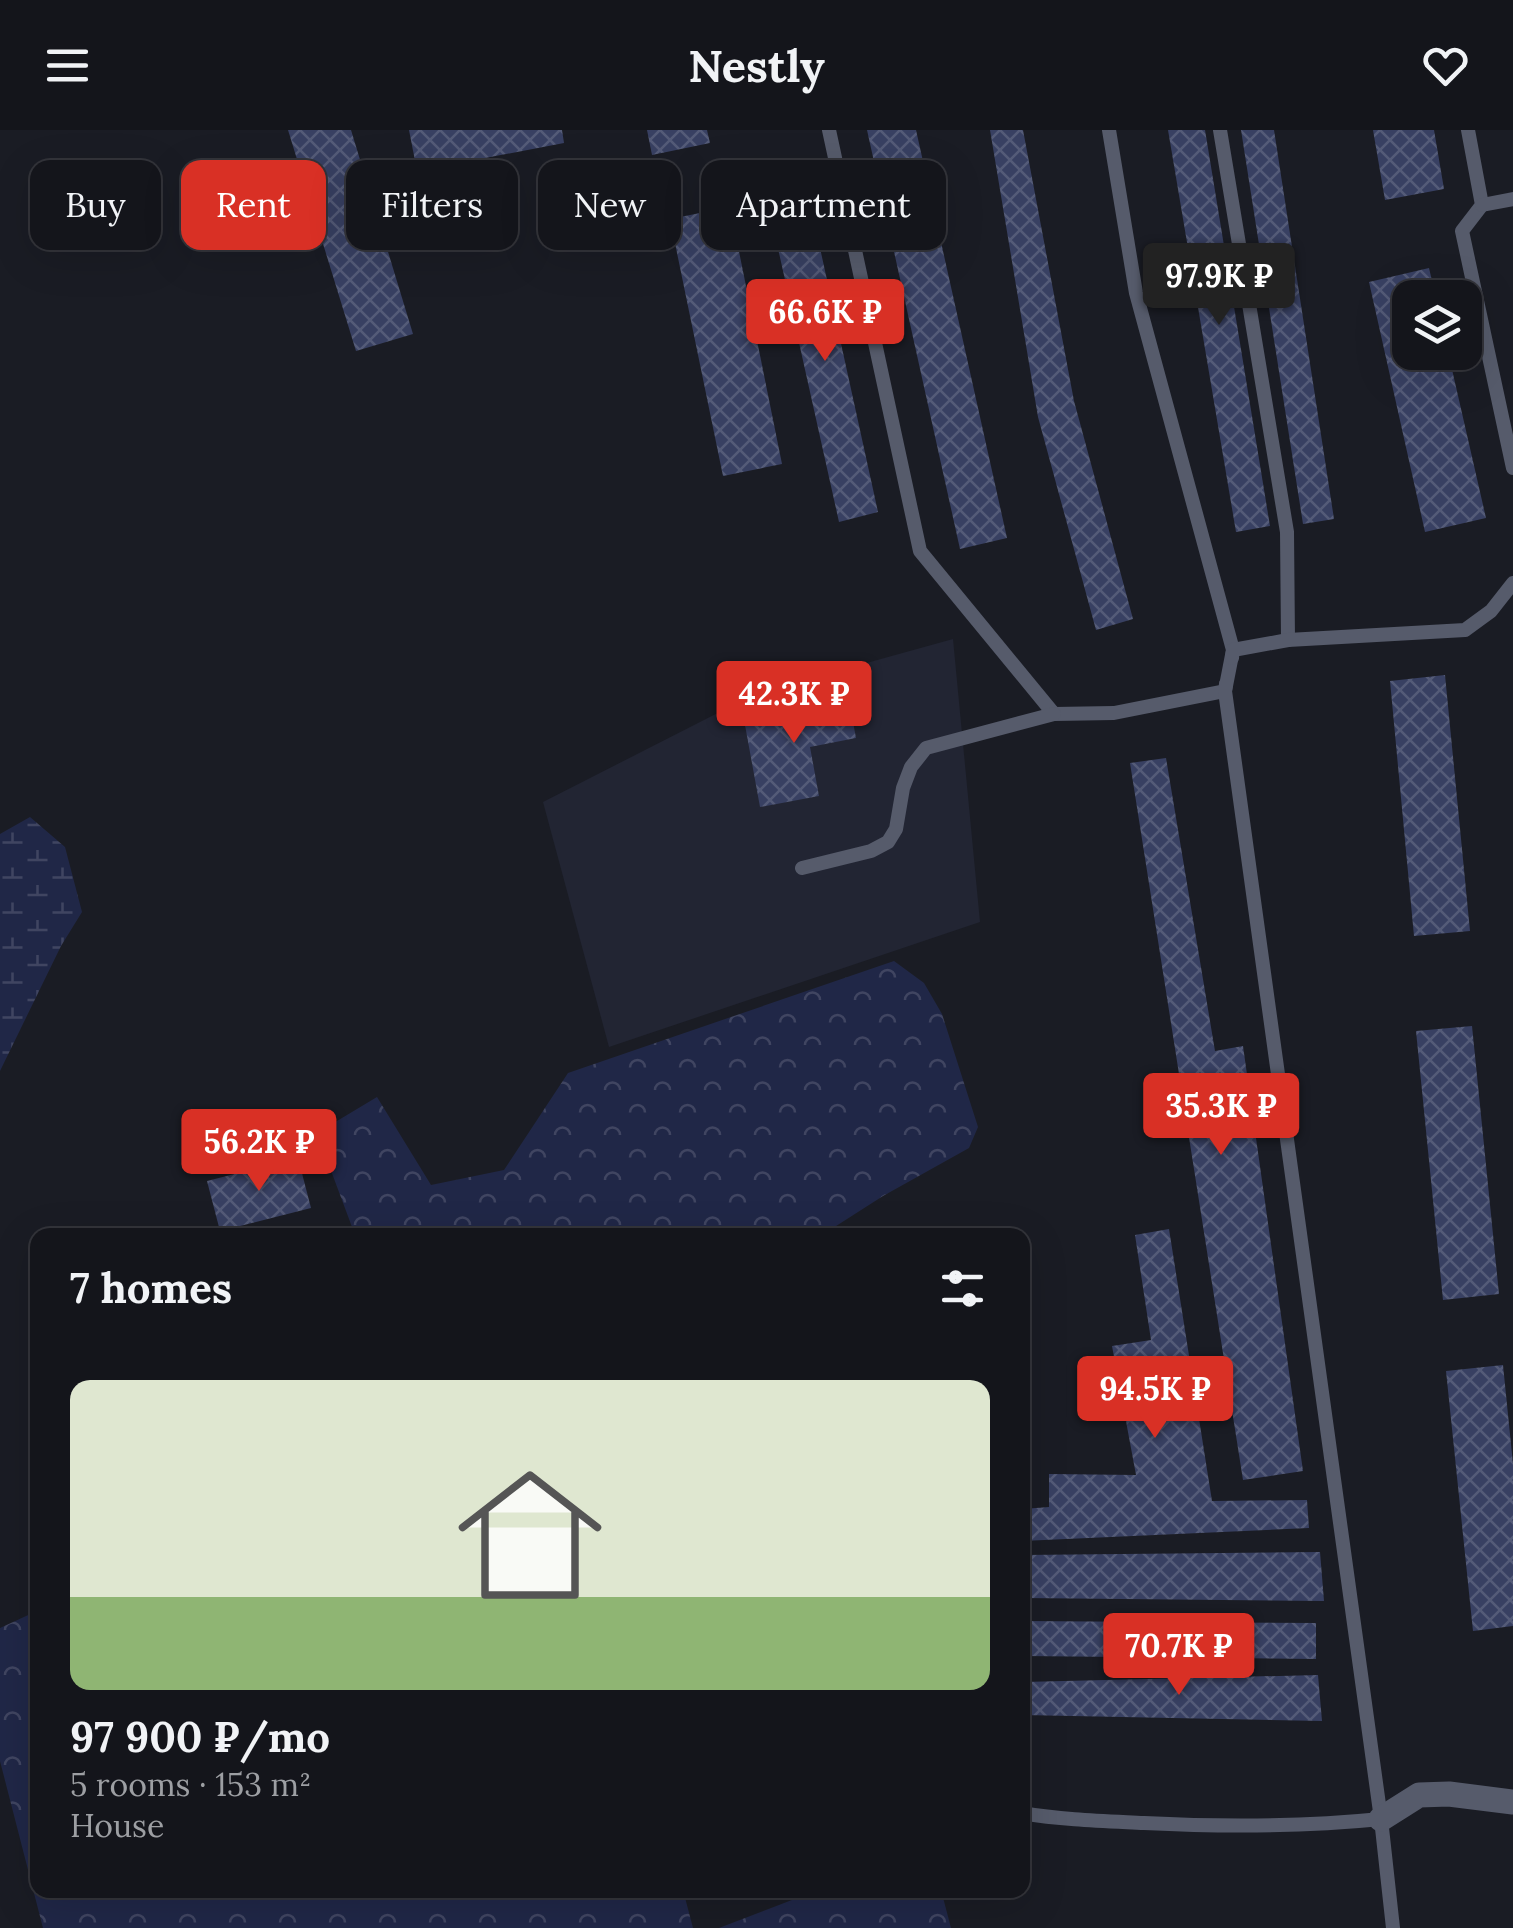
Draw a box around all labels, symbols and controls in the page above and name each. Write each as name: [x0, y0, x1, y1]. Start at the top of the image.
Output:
text: Nestly: [688, 37, 825, 94]
icon: menu: [40, 38, 95, 93]
icon: heart: [1418, 38, 1473, 93]
chip: Buy: [30, 160, 161, 250]
chip: Rent: [181, 160, 326, 250]
chip: Filters: [346, 160, 518, 250]
chip: New: [538, 160, 681, 250]
chip: Apartment: [701, 160, 946, 250]
pin: 97.9K ₽: [1127, 243, 1311, 328]
text: 97.9K ₽: [1165, 255, 1273, 296]
pin: 66.6K ₽: [733, 279, 917, 364]
map controls: [1392, 280, 1482, 370]
button: layers: [1392, 280, 1482, 370]
text: 66.6K ₽: [768, 291, 882, 332]
pin: 42.3K ₽: [702, 661, 886, 746]
text: 42.3K ₽: [739, 673, 849, 714]
pin: 35.3K ₽: [1129, 1073, 1313, 1158]
text: 35.3K ₽: [1165, 1085, 1277, 1126]
pin: 56.2K ₽: [167, 1109, 351, 1194]
text: 56.2K ₽: [203, 1121, 315, 1162]
text: 7 homes: [70, 1261, 232, 1315]
icon: filters: [935, 1261, 990, 1316]
pin: 94.5K ₽: [1063, 1356, 1247, 1441]
text: 94.5K ₽: [1099, 1368, 1211, 1409]
icon: home: [440, 1445, 620, 1625]
pin: 70.7K ₽: [1087, 1613, 1271, 1698]
text: 70.7K ₽: [1125, 1625, 1233, 1666]
text: 97 900 ₽/mo: [70, 1710, 330, 1764]
text: 5 rooms · 153 m²: [70, 1764, 311, 1805]
text: House: [70, 1805, 164, 1846]

